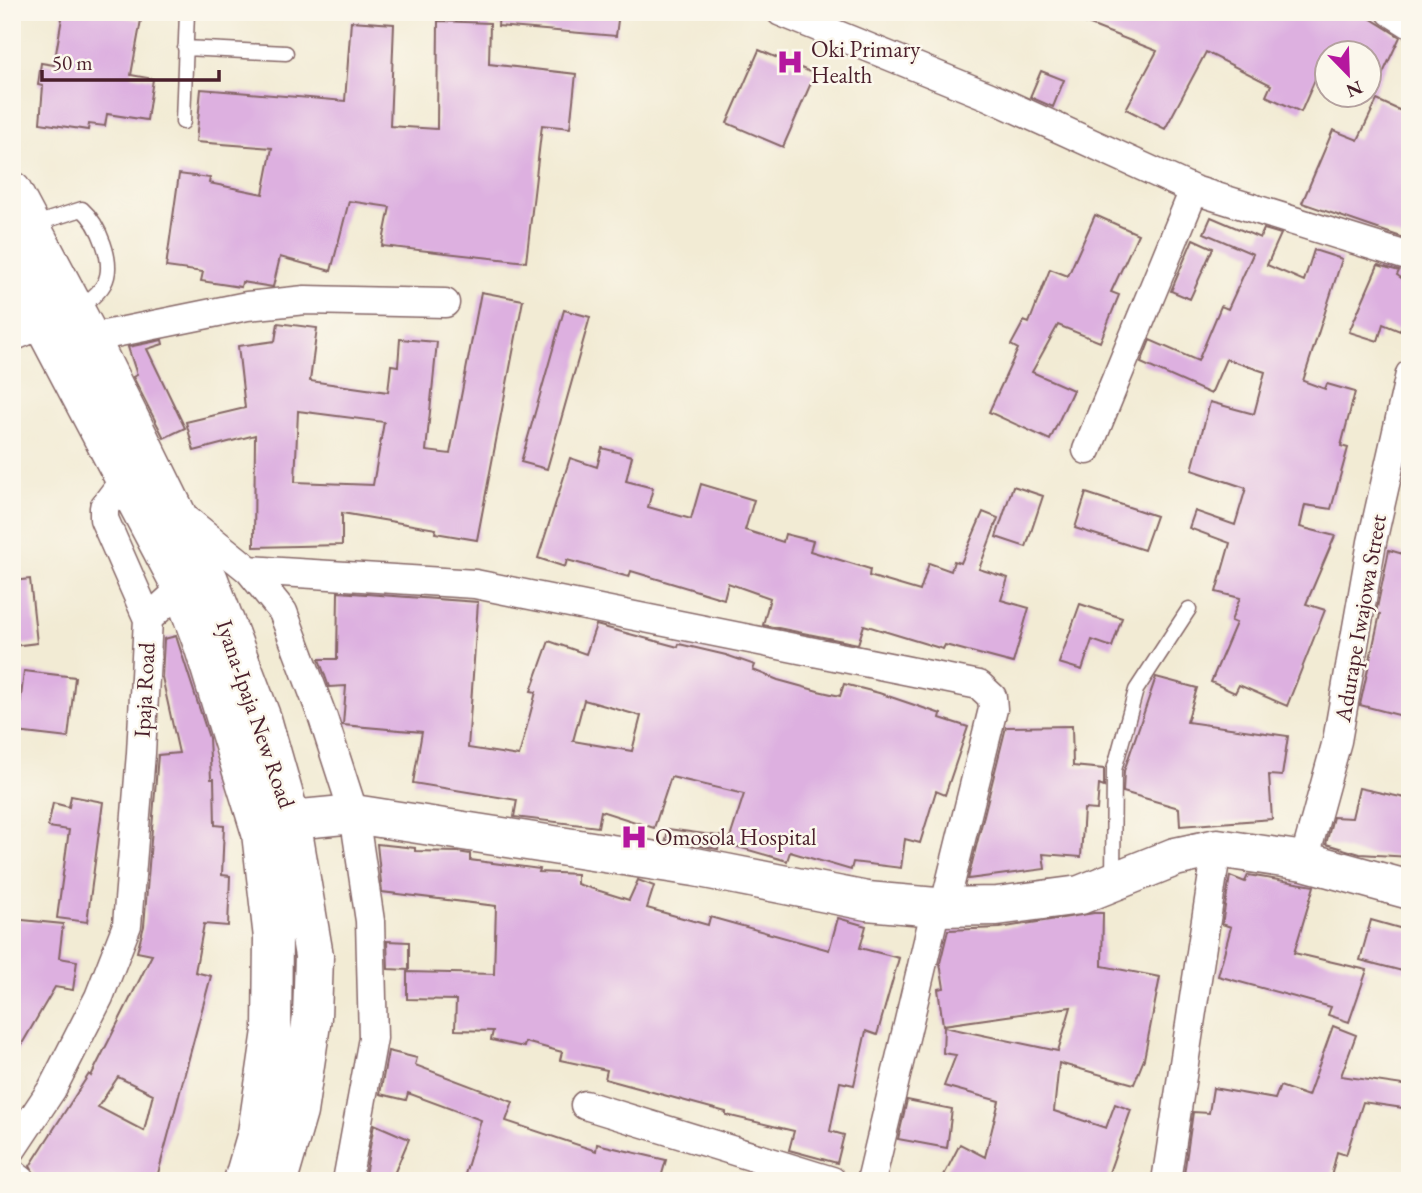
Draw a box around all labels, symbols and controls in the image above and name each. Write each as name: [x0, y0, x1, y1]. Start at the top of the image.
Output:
place label: Oki Primary Health: [811, 34, 921, 90]
scale bar: [42, 38, 219, 82]
north arrow: [1314, 38, 1384, 108]
hospital icon: Oki Primary Health: [775, 47, 805, 77]
text: 50 m: [52, 49, 93, 76]
text: N: [1342, 75, 1366, 104]
street label: Adurape Iwajowa Street: [1327, 511, 1393, 725]
street label: Iyana-Ipaja New Road: [210, 616, 302, 812]
street label: Ipaja Road: [127, 641, 161, 738]
hospital icon: Omosola Hospital: [619, 822, 649, 852]
place label: Omosola Hospital: [655, 822, 817, 852]

